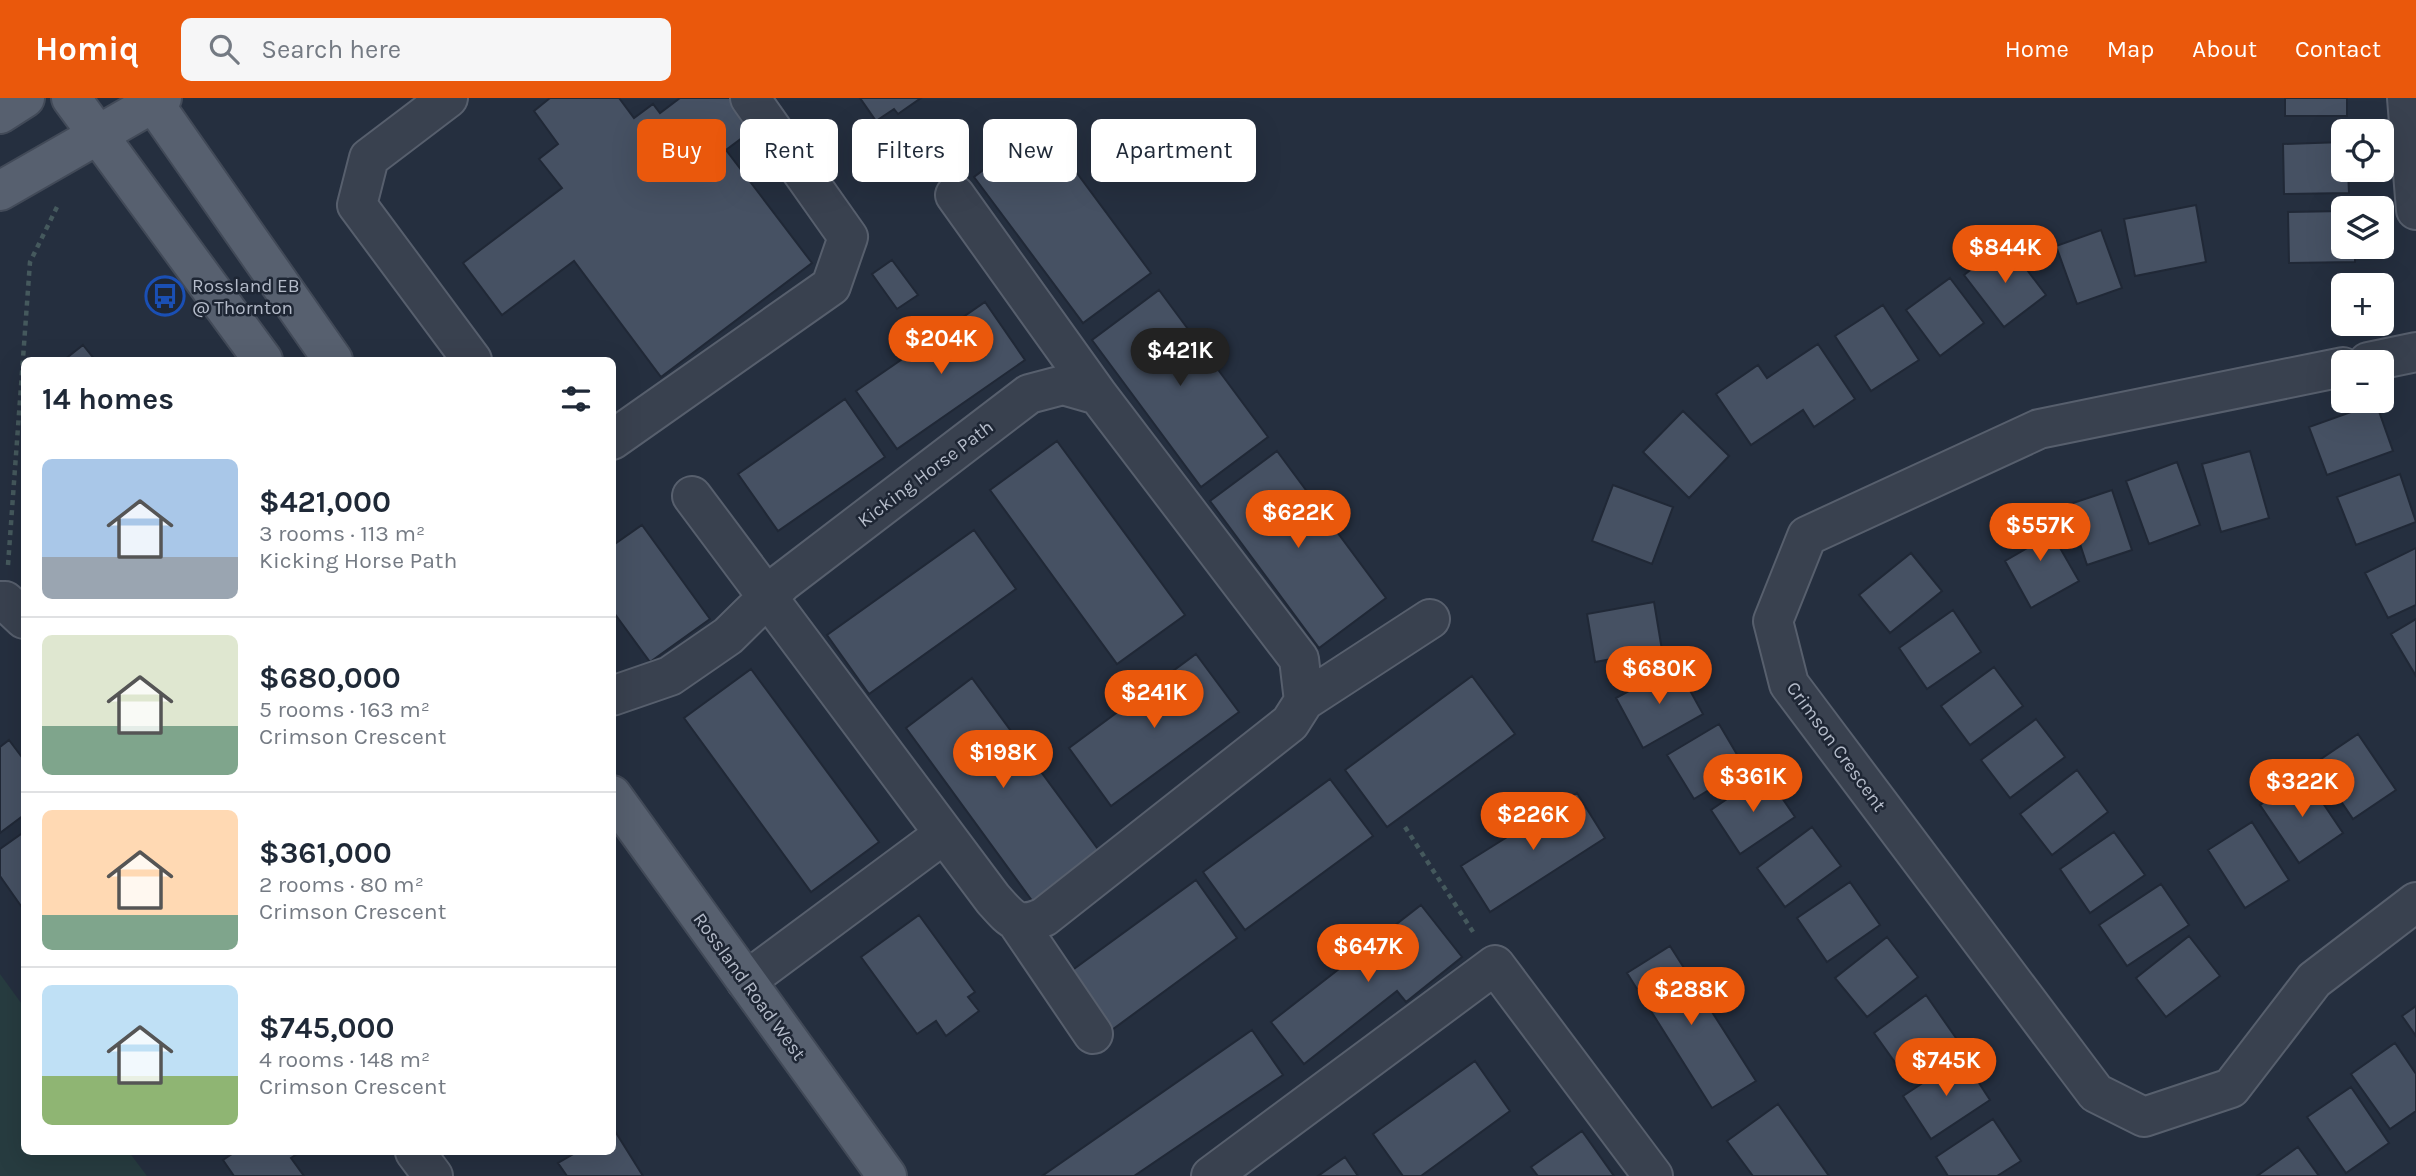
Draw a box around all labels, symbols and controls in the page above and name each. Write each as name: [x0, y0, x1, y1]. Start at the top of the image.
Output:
search box: [181, 18, 671, 81]
text: Homiq: [35, 30, 139, 68]
icon: search: [205, 30, 243, 68]
text: Search here: [261, 34, 401, 65]
text: Home: [2005, 35, 2069, 63]
text: Map: [2107, 35, 2154, 63]
text: About: [2192, 35, 2257, 63]
text: Contact: [2295, 35, 2381, 63]
chip: Buy: [637, 119, 726, 182]
chip: Rent: [740, 119, 838, 182]
chip: Filters: [852, 119, 969, 182]
chip: New: [983, 119, 1077, 182]
chip: Apartment: [1091, 119, 1256, 182]
map controls: [2331, 119, 2394, 413]
button: locate: [2331, 119, 2394, 182]
button: layers: [2331, 196, 2394, 259]
pin: $844K: [1956, 226, 2054, 285]
text: $844K: [1968, 234, 2042, 261]
button: +: [2331, 273, 2394, 336]
bus stop icon: Rossland EB @ Thornton: [144, 275, 186, 317]
place label: Rossland EB @ Thornton: [192, 275, 300, 319]
pin: $204K: [892, 316, 990, 376]
text: $204K: [904, 325, 978, 352]
pin: $421K: [1131, 328, 1229, 388]
text: $421K: [1147, 337, 1213, 364]
button: −: [2331, 350, 2394, 413]
icon: filters: [557, 380, 595, 418]
text: 14 homes: [42, 381, 174, 417]
street label: Kicking Horse Path: [854, 416, 998, 532]
text: $421,000: [259, 484, 391, 520]
icon: home: [98, 487, 182, 571]
pin: $622K: [1249, 490, 1347, 550]
text: $622K: [1262, 499, 1334, 526]
pin: $557K: [1991, 504, 2089, 563]
text: $557K: [2005, 512, 2075, 539]
text: 3 rooms · 113 m²: [259, 520, 425, 547]
text: Kicking Horse Path: [259, 547, 457, 574]
pin: $680K: [1610, 646, 1708, 706]
text: $680K: [1622, 655, 1696, 682]
text: $680,000: [259, 660, 401, 696]
icon: home: [98, 663, 182, 747]
pin: $241K: [1105, 670, 1203, 730]
street label: Crimson Crescent: [1782, 678, 1891, 816]
text: $241K: [1121, 679, 1187, 706]
text: 5 rooms · 163 m²: [259, 696, 430, 723]
text: Crimson Crescent: [259, 723, 446, 750]
pin: $198K: [954, 730, 1052, 790]
text: $198K: [969, 739, 1037, 766]
pin: $361K: [1704, 754, 1802, 814]
pin: $322K: [2253, 760, 2351, 819]
text: $361K: [1719, 763, 1787, 790]
text: $322K: [2265, 768, 2339, 795]
pin: $226K: [1484, 792, 1582, 852]
text: $226K: [1497, 801, 1569, 828]
text: $361,000: [259, 835, 392, 871]
icon: home: [98, 838, 182, 922]
text: 2 rooms · 80 m²: [259, 871, 424, 898]
text: Crimson Crescent: [259, 898, 446, 925]
street label: Rossland Road West: [688, 909, 810, 1064]
pin: $647K: [1319, 924, 1417, 984]
text: $647K: [1333, 933, 1403, 960]
pin: $288K: [1642, 968, 1740, 1027]
text: $288K: [1654, 976, 1728, 1003]
text: $745,000: [259, 1010, 394, 1046]
icon: home: [98, 1013, 182, 1097]
pin: $745K: [1897, 1038, 1995, 1098]
text: 4 rooms · 148 m²: [259, 1046, 430, 1073]
text: $745K: [1911, 1047, 1981, 1074]
text: Crimson Crescent: [259, 1073, 446, 1100]

